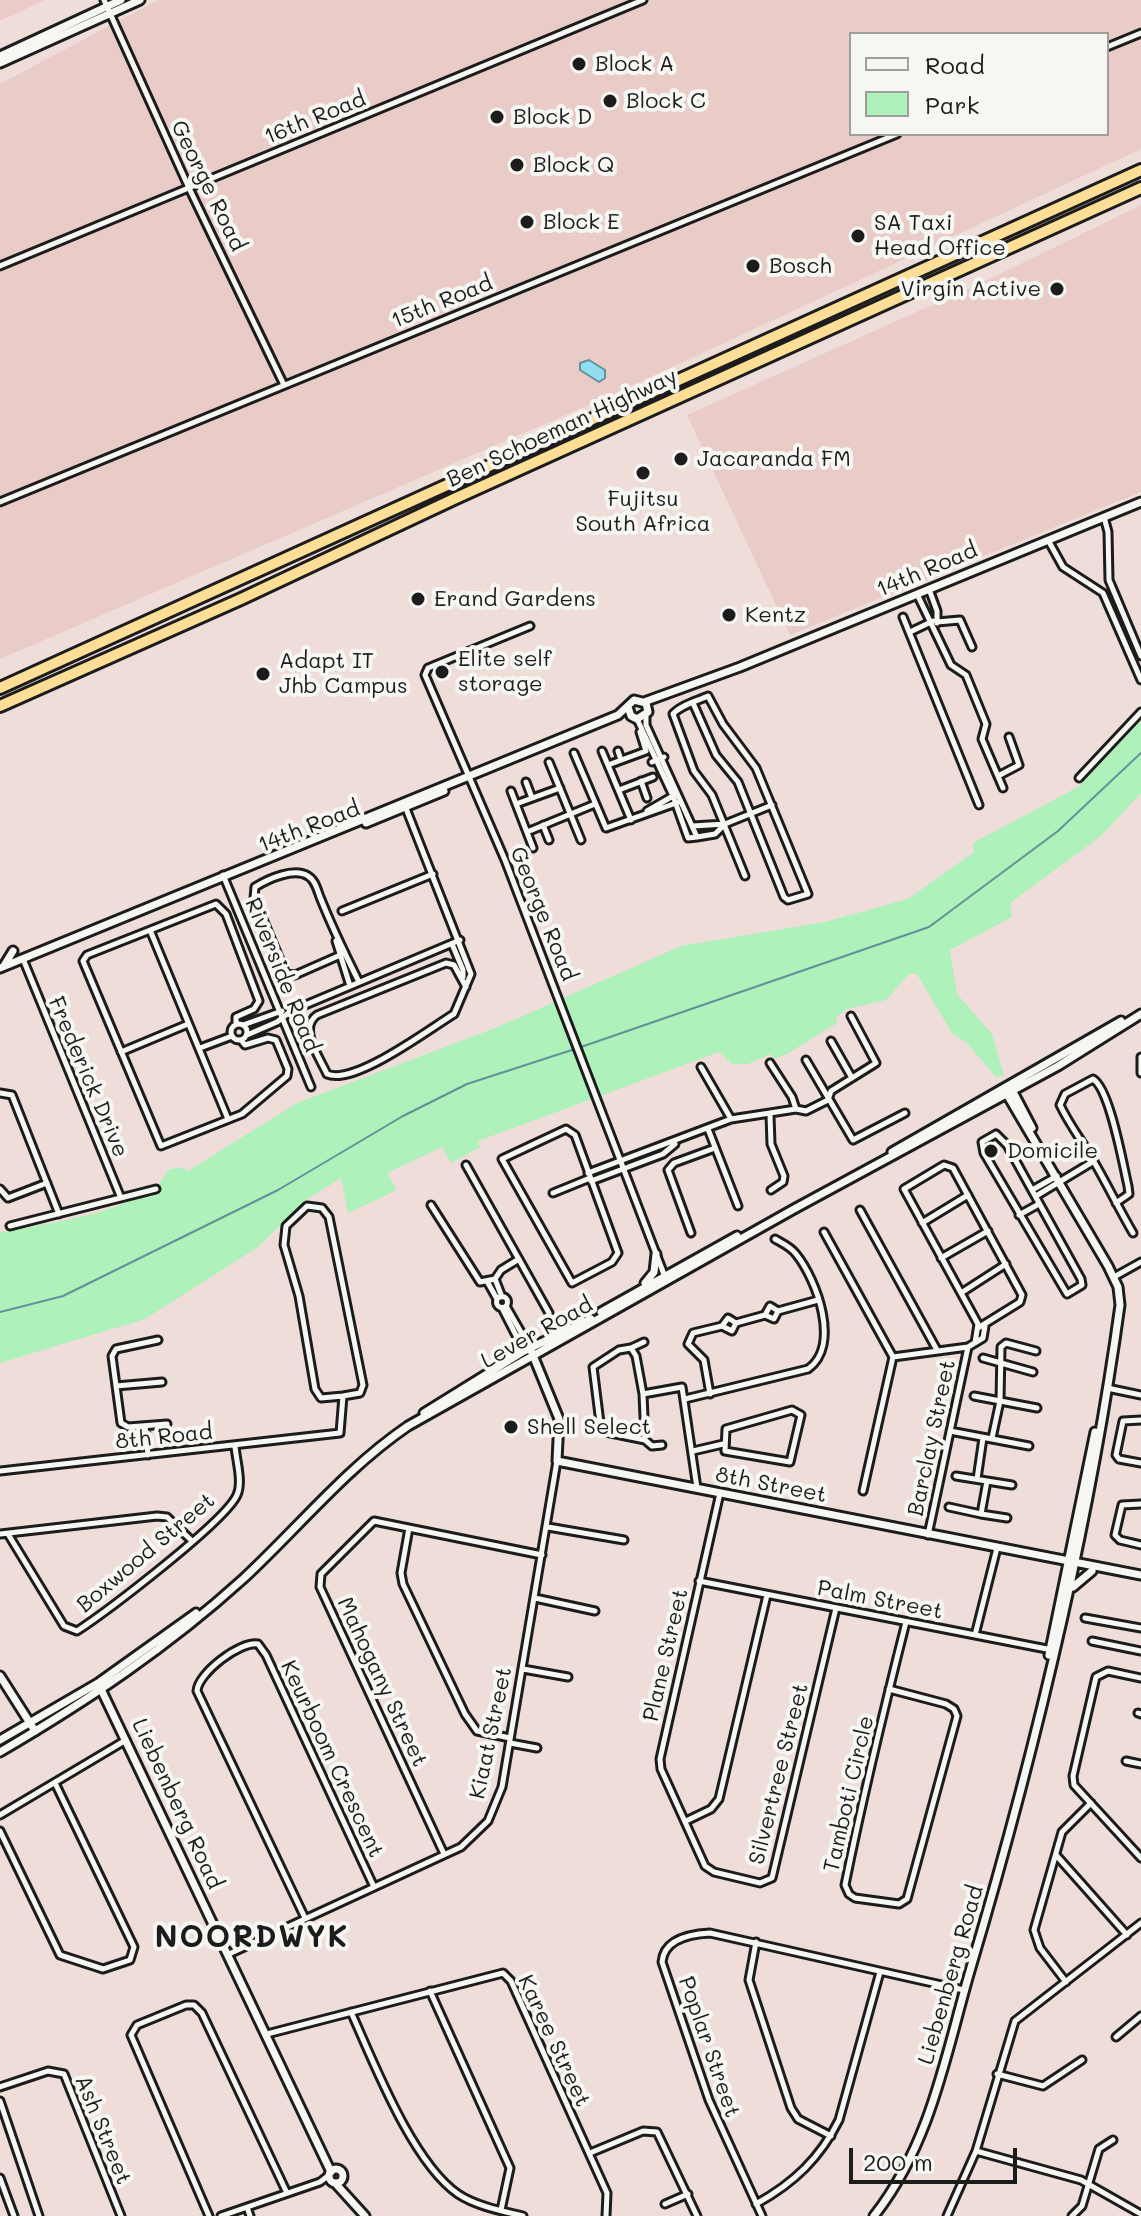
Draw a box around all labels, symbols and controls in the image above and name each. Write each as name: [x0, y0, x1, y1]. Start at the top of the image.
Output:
legend: [849, 32, 1109, 136]
text: Road: [925, 49, 985, 80]
place label: Block A: [595, 51, 674, 77]
marker: Block A: [570, 55, 588, 73]
street label: 16th Road: [260, 86, 370, 150]
place label: Block C: [626, 88, 706, 114]
text: Park: [925, 89, 979, 120]
marker: Block C: [601, 92, 619, 110]
place label: Block D: [513, 104, 592, 130]
marker: Block D: [488, 108, 506, 126]
street label: George Road: [165, 116, 251, 256]
place label: Block Q: [533, 152, 614, 178]
marker: Block Q: [508, 156, 526, 174]
place label: Block E: [543, 209, 619, 235]
place label: SA Taxi Head Office: [874, 210, 1006, 262]
marker: Block E: [518, 213, 536, 231]
marker: SA Taxi Head Office: [849, 227, 867, 245]
place label: Bosch: [769, 253, 832, 279]
marker: Bosch: [744, 257, 762, 275]
street label: 15th Road: [388, 270, 496, 334]
place label: Virgin Active: [901, 276, 1041, 302]
marker: Virgin Active: [1048, 280, 1066, 298]
street label: Ben Schoeman Highway: [443, 363, 681, 493]
place label: Jacaranda FM: [697, 446, 851, 472]
marker: Jacaranda FM: [672, 450, 690, 468]
marker: Fujitsu South Africa: [634, 464, 652, 482]
place label: Fujitsu South Africa: [576, 486, 710, 538]
street label: 14th Road: [873, 537, 981, 603]
place label: Erand Gardens: [434, 586, 596, 612]
marker: Erand Gardens: [409, 590, 427, 608]
place label: Kentz: [745, 602, 806, 628]
marker: Kentz: [720, 606, 738, 624]
place label: Elite self storage: [458, 646, 552, 698]
place label: Adapt IT Jhb Campus: [279, 648, 408, 700]
marker: Elite self storage: [433, 663, 451, 681]
marker: Adapt IT Jhb Campus: [254, 665, 272, 683]
street label: 14th Road: [254, 796, 364, 858]
street label: George Road: [504, 843, 582, 985]
street label: Riverside Road: [239, 894, 325, 1056]
street label: Frederick Drive: [42, 993, 134, 1161]
place label: Domicile: [1007, 1138, 1098, 1164]
marker: Domicile: [982, 1142, 1000, 1160]
street label: Lever Road: [477, 1292, 597, 1374]
street label: Barclay Street: [903, 1357, 961, 1519]
place label: Shell Select: [527, 1414, 651, 1440]
marker: Shell Select: [502, 1418, 520, 1436]
street label: 8th Road: [114, 1419, 214, 1455]
street label: 8th Street: [713, 1461, 829, 1509]
street label: Boxwood Street: [72, 1488, 220, 1618]
street label: Palm Street: [815, 1575, 945, 1625]
street label: Plane Street: [638, 1586, 694, 1724]
street label: Mahogany Street: [331, 1593, 433, 1771]
street label: Keurboom Crescent: [275, 1656, 389, 1862]
street label: Kiaat Street: [464, 1665, 518, 1801]
street label: Silvertree Street: [744, 1681, 814, 1867]
street label: Tamboti Circle: [818, 1713, 880, 1875]
street label: Liebenberg Road: [126, 1715, 228, 1893]
street label: Liebenberg Road: [913, 1882, 989, 2068]
district label: NOORDWYK: [155, 1920, 349, 1956]
street label: Karee Street: [512, 1971, 596, 2111]
street label: Poplar Street: [673, 1973, 745, 2121]
street label: Ash Street: [69, 2072, 137, 2188]
scale bar: [853, 2132, 1021, 2182]
text: 200 m: [863, 2146, 933, 2177]

